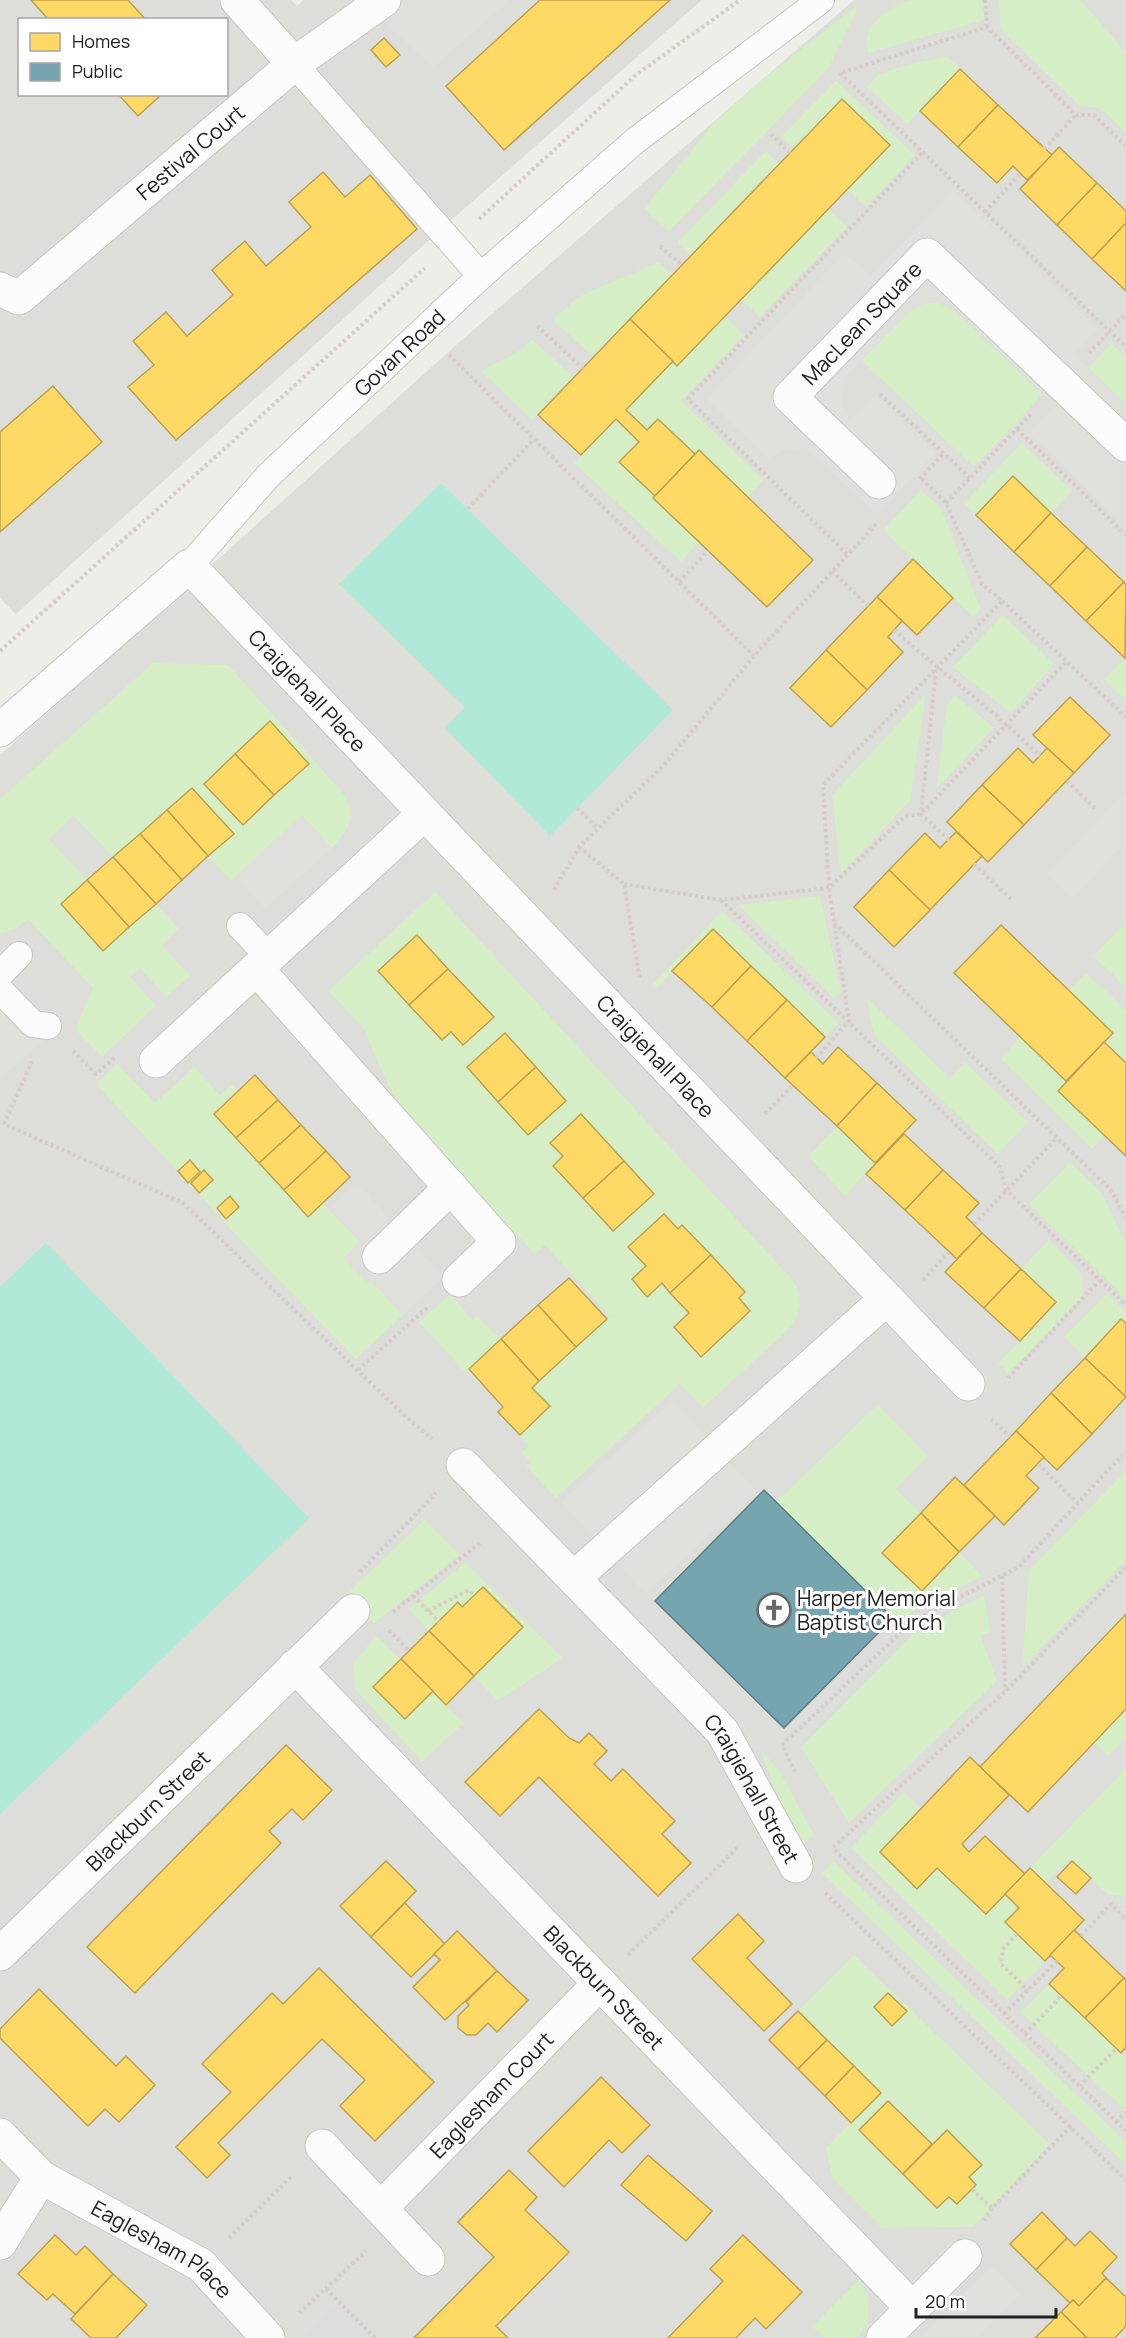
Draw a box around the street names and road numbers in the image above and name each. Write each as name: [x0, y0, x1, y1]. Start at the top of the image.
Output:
street label: Festival Court: [130, 98, 250, 206]
street label: MacLean Square: [795, 255, 928, 391]
street label: Govan Road: [348, 303, 451, 402]
street label: Craigiehall Place: [242, 623, 373, 758]
street label: Craigiehall Place: [591, 989, 721, 1123]
street label: Craigiehall Street: [698, 1707, 806, 1868]
street label: Blackburn Street: [80, 1744, 216, 1877]
street label: Blackburn Street: [538, 1919, 670, 2056]
street label: Eaglesham Court: [423, 2025, 559, 2164]
street label: Eaglesham Place: [87, 2193, 239, 2304]

